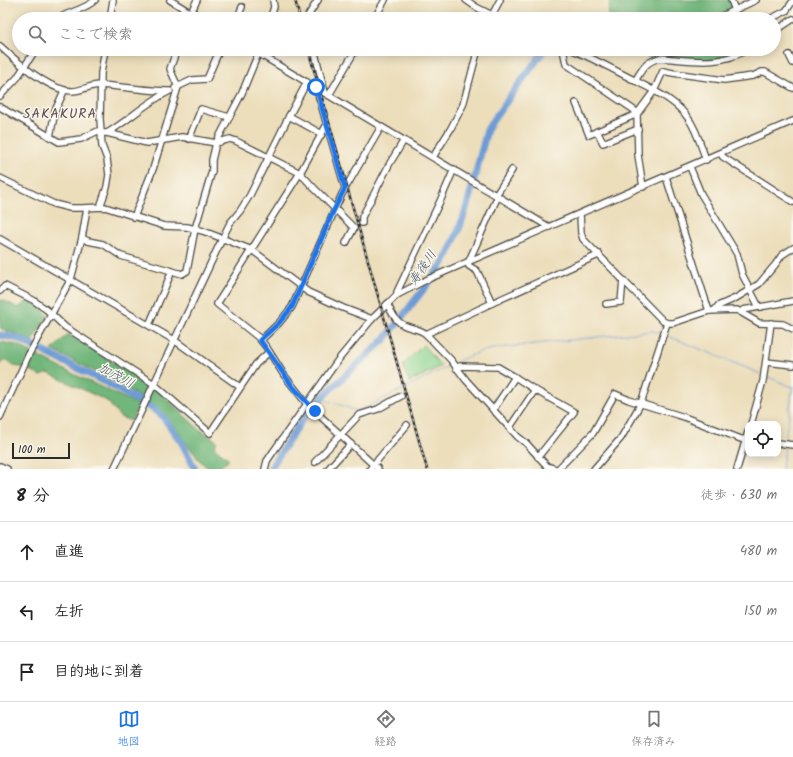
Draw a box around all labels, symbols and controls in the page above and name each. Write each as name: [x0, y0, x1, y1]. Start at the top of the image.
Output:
search box: [12, 12, 781, 56]
icon: search: [26, 23, 48, 45]
text: ここで検索: [58, 23, 133, 47]
route start: [307, 78, 325, 96]
district label: SAKAKURA: [23, 103, 97, 125]
water label: 寿後川: [403, 246, 443, 290]
water label: 加茂川: [94, 358, 138, 394]
route end: [306, 402, 324, 420]
map controls: [745, 421, 781, 457]
button: locate: [745, 421, 781, 457]
scale bar: [12, 441, 70, 460]
text: 100 m: [18, 441, 46, 459]
text: 8 分: [16, 483, 50, 510]
text: 徒歩 · 630 m: [701, 485, 777, 506]
text: 直進: [54, 540, 84, 564]
icon: ahead: [16, 541, 38, 563]
text: 480 m: [740, 541, 777, 562]
text: 左折: [54, 600, 84, 624]
icon: left: [16, 601, 38, 623]
text: 150 m: [744, 601, 777, 622]
text: 目的地に到着: [54, 660, 144, 684]
icon: arrive: [16, 661, 38, 683]
tab: 地図: [118, 708, 140, 751]
tab: 経路: [375, 708, 397, 751]
tab: 保存済み: [632, 708, 676, 751]

